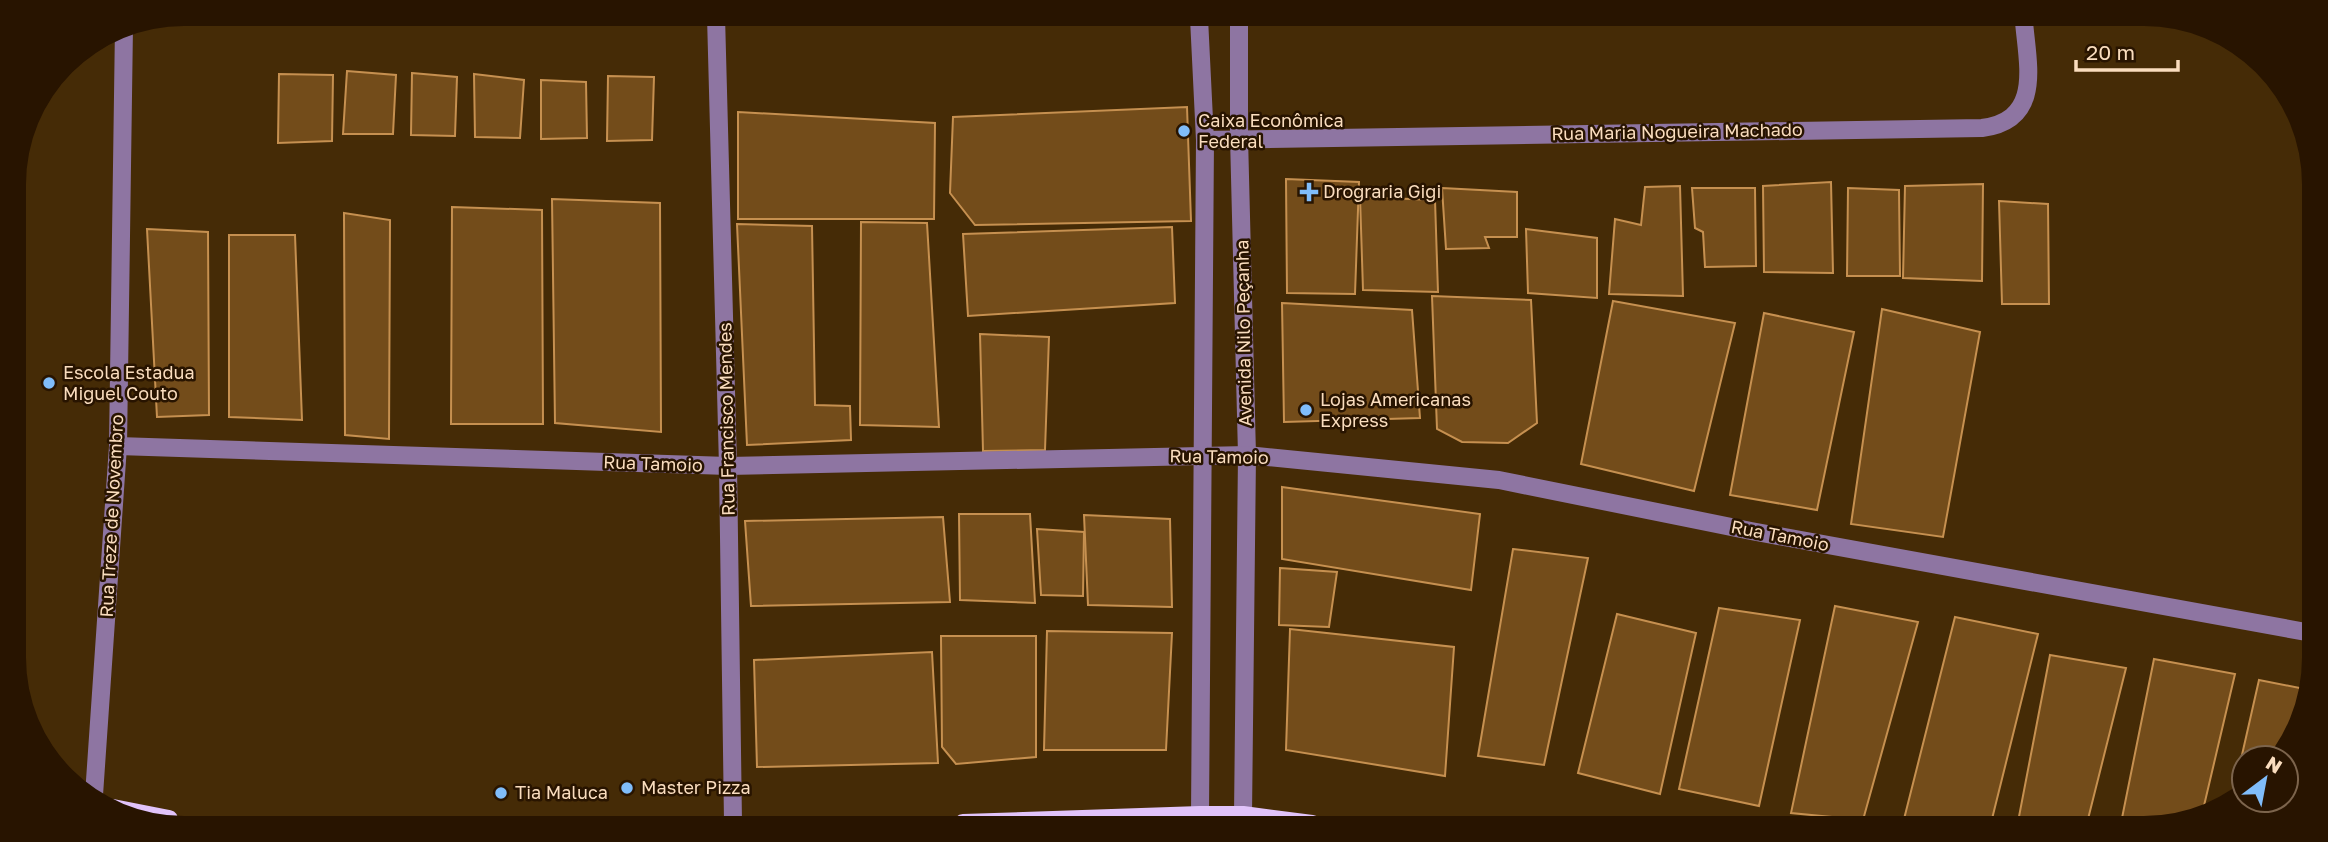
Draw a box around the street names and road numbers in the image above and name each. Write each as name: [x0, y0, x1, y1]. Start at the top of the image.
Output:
street label: Rua Maria Nogueira Machado: [1551, 118, 1803, 144]
street label: Avenida Nilo Peçanha: [1230, 240, 1256, 426]
street label: Rua Francisco Mendes: [713, 322, 739, 516]
street label: Rua Treze de Novembro: [95, 414, 127, 618]
street label: Rua Tamoio: [1169, 444, 1269, 468]
street label: Rua Tamoio: [603, 450, 703, 476]
street label: Rua Tamoio: [1729, 515, 1831, 555]

